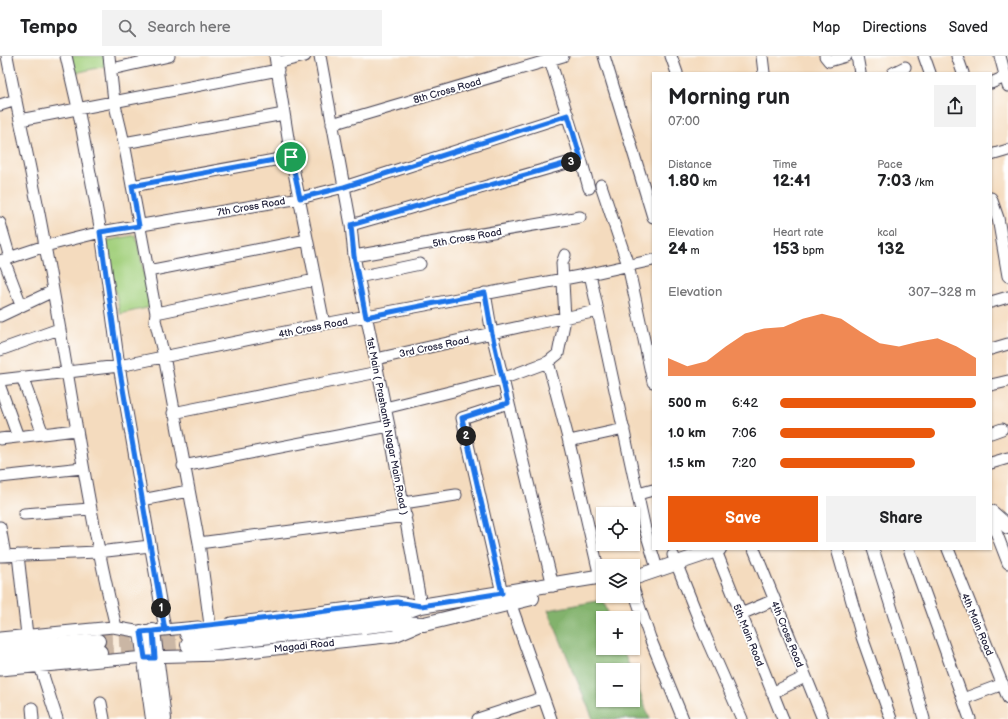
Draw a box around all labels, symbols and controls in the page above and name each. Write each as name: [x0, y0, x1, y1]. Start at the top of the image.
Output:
search box: [102, 10, 382, 46]
text: Tempo: [20, 16, 78, 39]
icon: search: [116, 17, 138, 39]
text: Search here: [148, 18, 231, 37]
text: Map: [812, 19, 840, 36]
text: Directions: [862, 19, 927, 36]
text: Saved: [949, 19, 988, 36]
street label: 8th Cross Road: [412, 75, 483, 106]
text: Morning run: [668, 84, 790, 111]
button: share: [934, 85, 976, 127]
text: 07:00: [668, 113, 700, 129]
pin: [274, 140, 308, 174]
icon: arrive: [280, 146, 302, 168]
pin: 3: [561, 152, 581, 172]
text: 3: [568, 155, 574, 168]
text: Distance: [668, 158, 712, 171]
text: Time: [773, 158, 797, 171]
text: Pace: [877, 158, 902, 171]
text: 1.80: [668, 171, 700, 191]
text: 12:41: [773, 171, 811, 191]
text: 7:03: [877, 171, 911, 191]
text: km: [700, 176, 717, 189]
text: /km: [911, 176, 934, 189]
street label: 7th Cross Road: [216, 195, 287, 219]
street label: 5th Cross Road: [432, 226, 503, 250]
text: Elevation: [668, 226, 714, 239]
text: Heart rate: [773, 226, 823, 239]
text: kcal: [877, 226, 897, 239]
text: 24: [668, 239, 688, 259]
text: 153: [773, 239, 800, 259]
text: 132: [877, 239, 905, 259]
text: m: [688, 244, 700, 257]
text: bpm: [800, 244, 824, 257]
text: Elevation: [668, 284, 722, 300]
text: 307–328 m: [908, 284, 976, 300]
street label: 4th Cross Road: [277, 315, 349, 341]
street label: 3rd Cross Road: [398, 334, 470, 360]
street label: 1st Main ( Prashanth Nagar Main Road ): [364, 336, 410, 516]
text: 500 m: [668, 395, 706, 411]
text: 6:42: [732, 395, 758, 411]
text: 1.0 km: [668, 425, 706, 441]
text: 7:06: [732, 425, 757, 441]
pin: 2: [456, 426, 476, 446]
text: 2: [463, 429, 469, 442]
text: 1.5 km: [668, 455, 705, 471]
text: 7:20: [732, 455, 756, 471]
button: Save: [668, 496, 818, 542]
button: Share: [826, 496, 976, 542]
map controls: [596, 507, 640, 707]
button: locate: [596, 507, 640, 551]
button: layers: [596, 559, 640, 603]
street label: 4th Main Road: [959, 591, 996, 658]
pin: 1: [151, 598, 171, 618]
street label: 4th Cross Road: [768, 599, 806, 669]
text: 1: [159, 601, 163, 614]
street label: 5th Main Road: [730, 602, 766, 669]
button: +: [596, 611, 640, 655]
street label: Magadi Road: [273, 637, 335, 655]
button: −: [596, 663, 640, 707]

